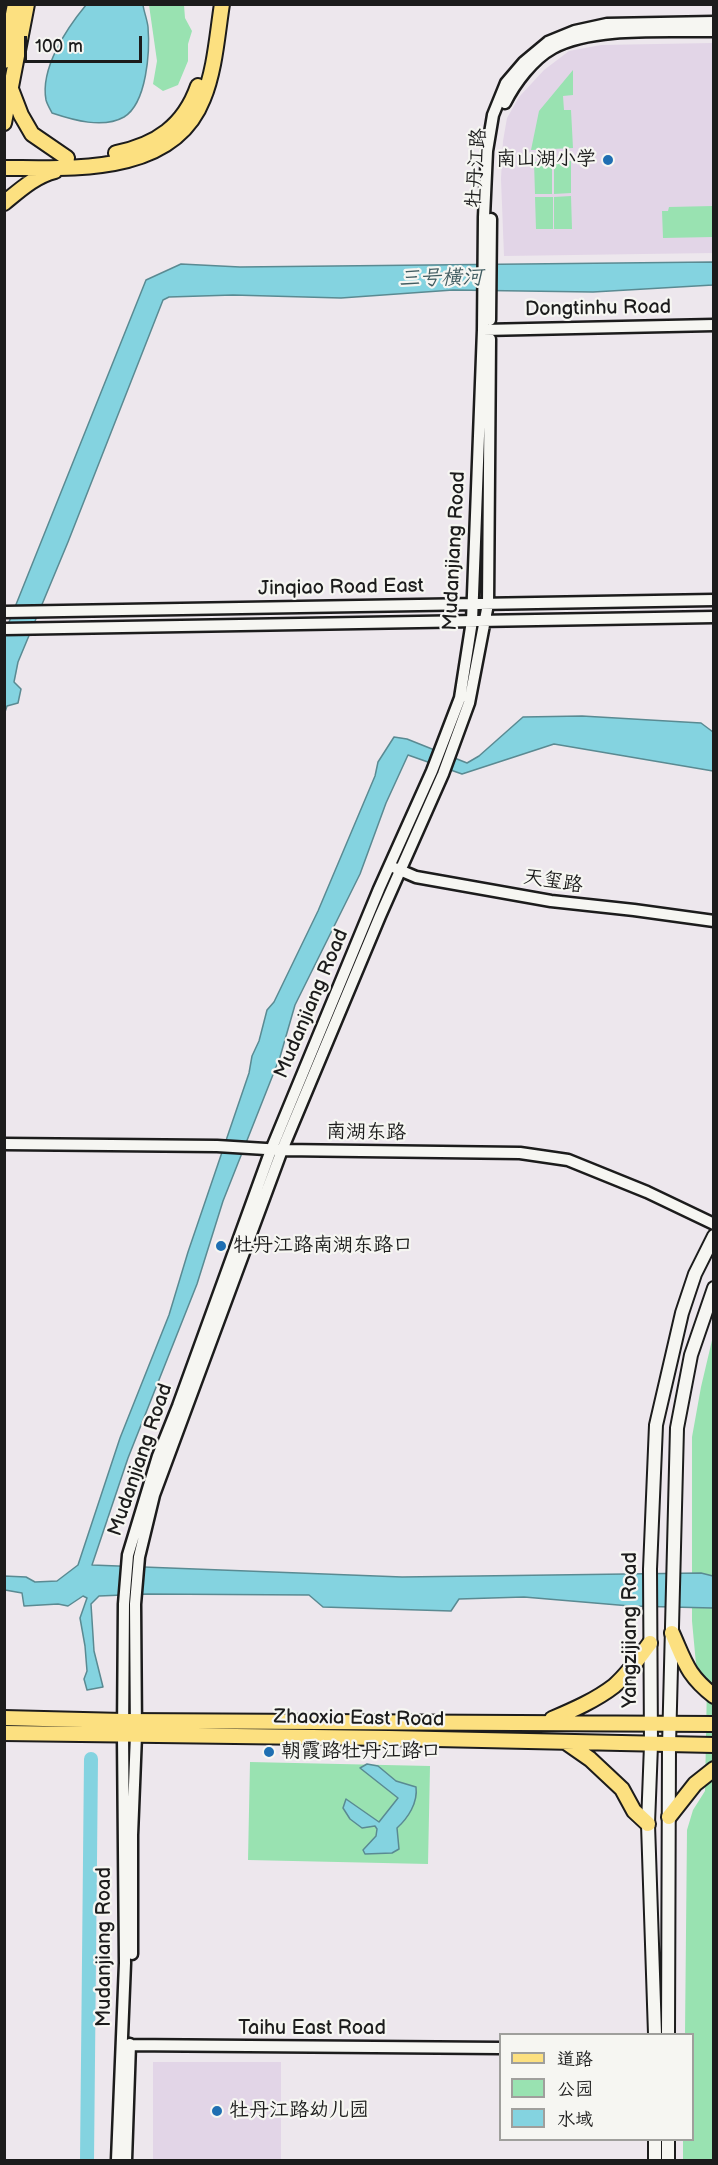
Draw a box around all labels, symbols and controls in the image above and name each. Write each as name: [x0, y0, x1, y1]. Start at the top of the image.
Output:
scale bar: [27, 24, 146, 62]
text: 100 m: [35, 36, 83, 57]
street label: 牡丹江路: [462, 127, 492, 209]
place label: 南山湖小学: [496, 148, 596, 172]
marker: 南山湖小学: [601, 153, 615, 167]
water label: 三号横河: [399, 266, 483, 292]
street label: Dongtinhu Road: [525, 296, 671, 322]
street label: Mudanjiang Road: [439, 471, 471, 631]
street label: Jinqiao Road East: [258, 575, 424, 601]
street label: 天玺路: [521, 865, 585, 899]
street label: Mudanjiang Road: [270, 926, 354, 1082]
street label: 南湖东路: [326, 1120, 406, 1146]
place label: 牡丹江路南湖东路口: [233, 1234, 413, 1258]
marker: 牡丹江路南湖东路口: [214, 1239, 228, 1253]
street label: Mudanjiang Road: [104, 1381, 178, 1539]
street label: Yangzijiang Road: [619, 1552, 643, 1708]
street label: Zhaoxia East Road: [274, 1706, 444, 1732]
place label: 朝霞路牡丹江路口: [281, 1740, 441, 1764]
marker: 朝霞路牡丹江路口: [262, 1745, 276, 1759]
street label: Mudanjiang Road: [93, 1867, 117, 2027]
street label: Taihu East Road: [238, 2017, 386, 2041]
legend: [499, 2033, 694, 2141]
text: 道路: [557, 2049, 593, 2070]
text: 公园: [557, 2079, 593, 2100]
place label: 牡丹江路幼儿园: [229, 2099, 369, 2123]
marker: 牡丹江路幼儿园: [210, 2104, 224, 2118]
text: 水域: [557, 2109, 593, 2130]

